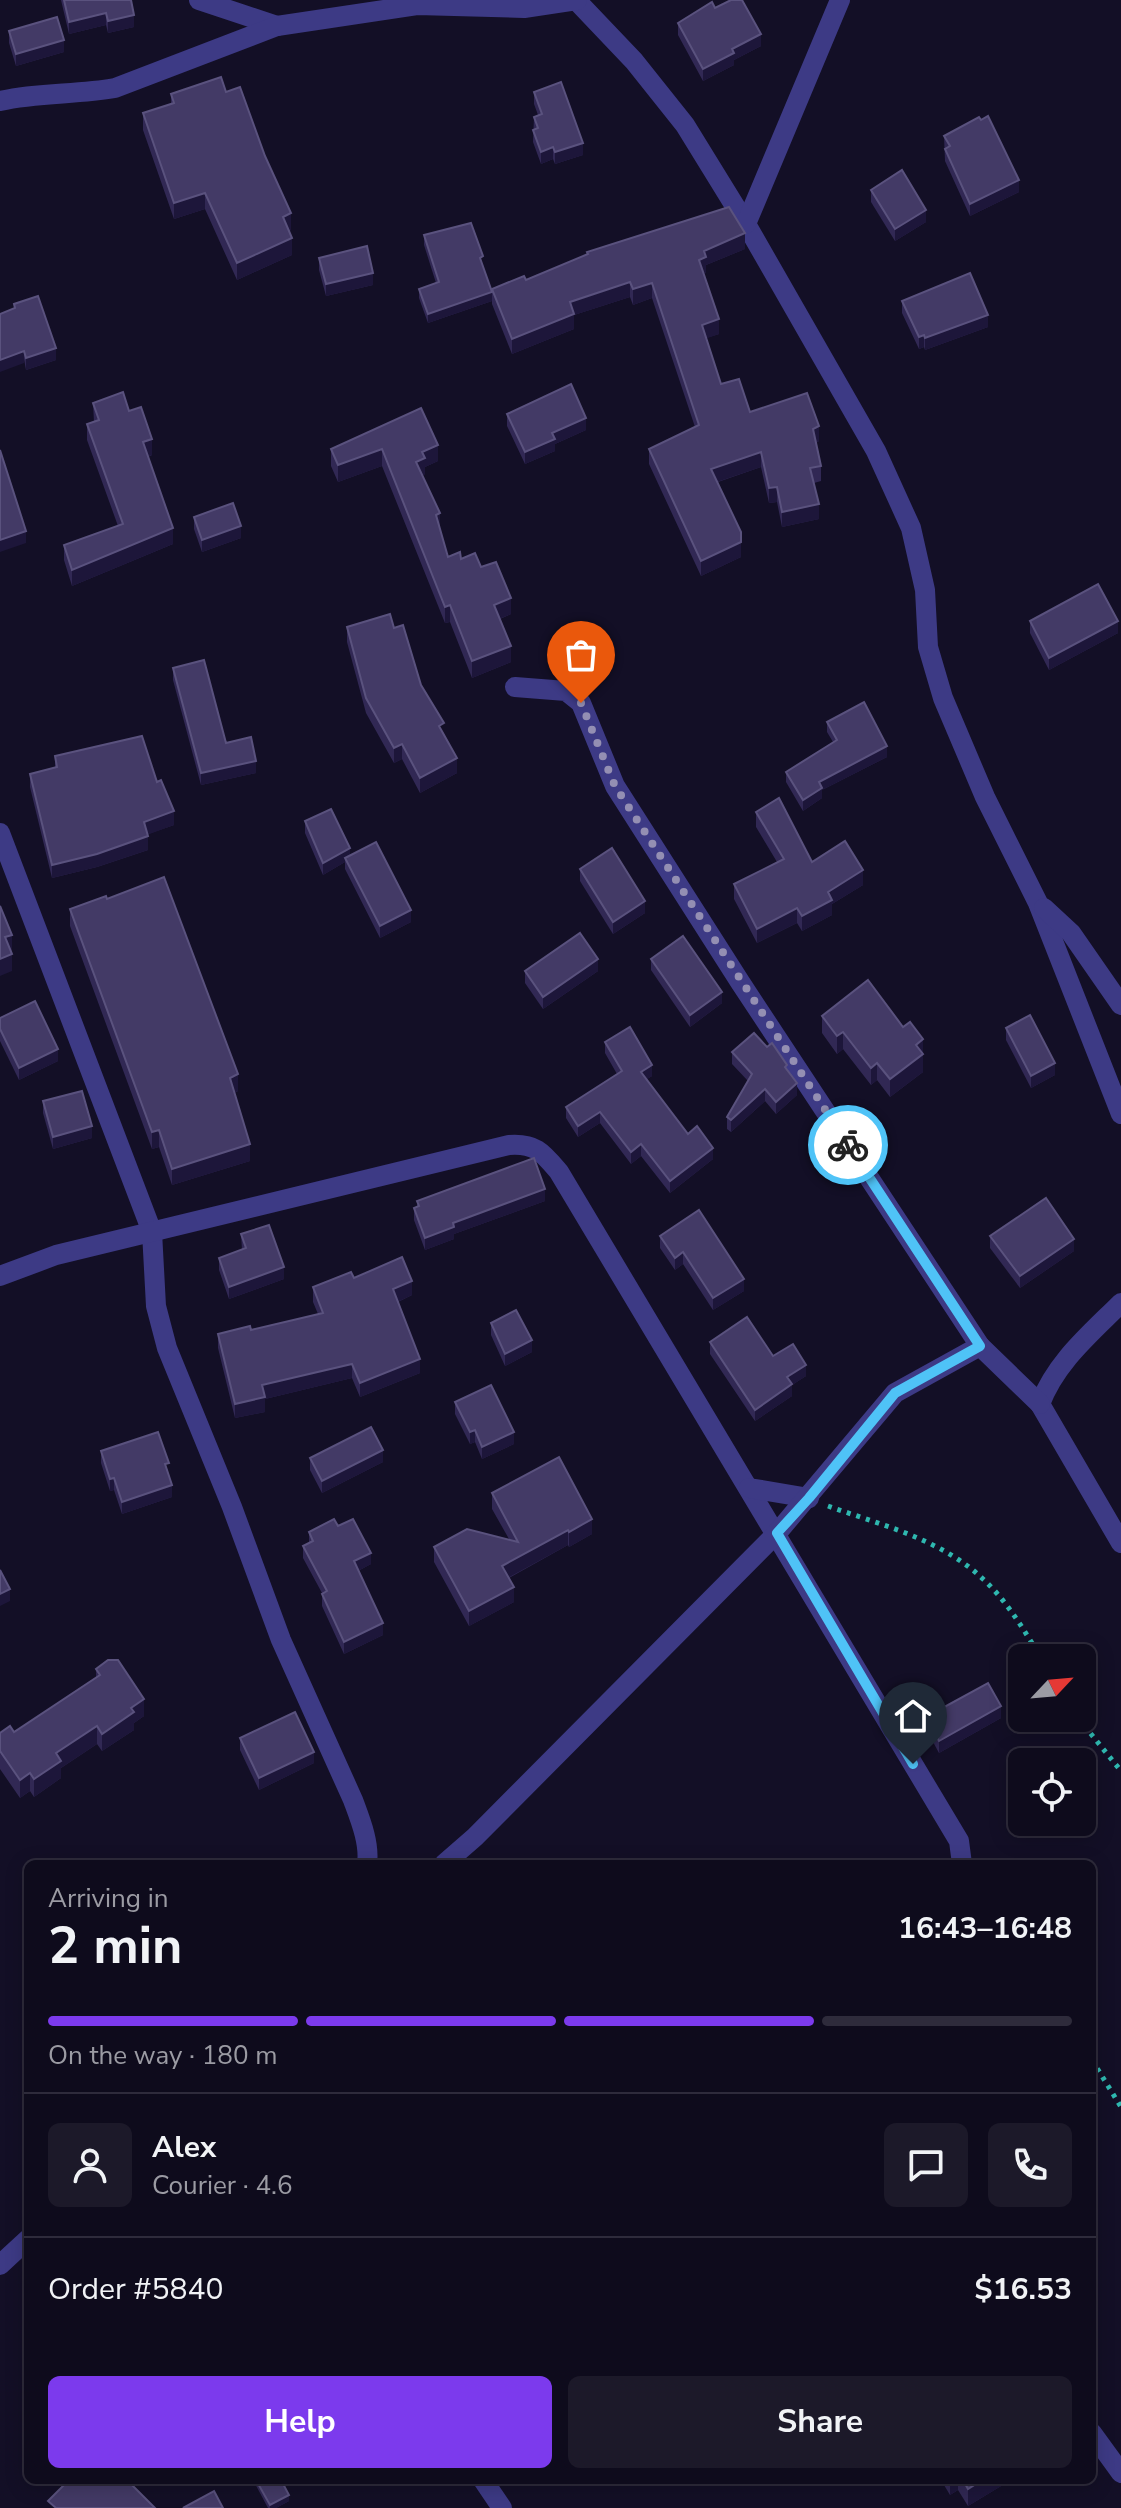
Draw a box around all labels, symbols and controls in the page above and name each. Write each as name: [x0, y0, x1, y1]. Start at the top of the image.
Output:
pin: [547, 621, 615, 703]
icon: bag: [559, 633, 603, 677]
courier: [808, 1105, 888, 1185]
icon: bike: [826, 1123, 870, 1167]
north arrow: [1008, 1644, 1096, 1732]
map controls: [1008, 1644, 1096, 1836]
pin: [879, 1682, 947, 1764]
icon: home: [891, 1694, 935, 1738]
button: locate: [1008, 1748, 1096, 1836]
text: Arriving in: [48, 1881, 169, 1916]
text: 16:43–16:48: [898, 1908, 1072, 1949]
text: 2 min: [48, 1910, 183, 1981]
text: On the way · 180 m: [48, 2038, 277, 2073]
button: person: [48, 2123, 132, 2207]
button: chat: [884, 2123, 968, 2207]
button: phone: [988, 2123, 1072, 2207]
text: Alex: [152, 2127, 216, 2168]
text: Courier · 4.6: [152, 2168, 293, 2203]
text: Order #5840: [48, 2269, 223, 2310]
text: $16.53: [975, 2269, 1072, 2310]
button: Help: [48, 2376, 552, 2468]
button: Share: [568, 2376, 1072, 2468]

